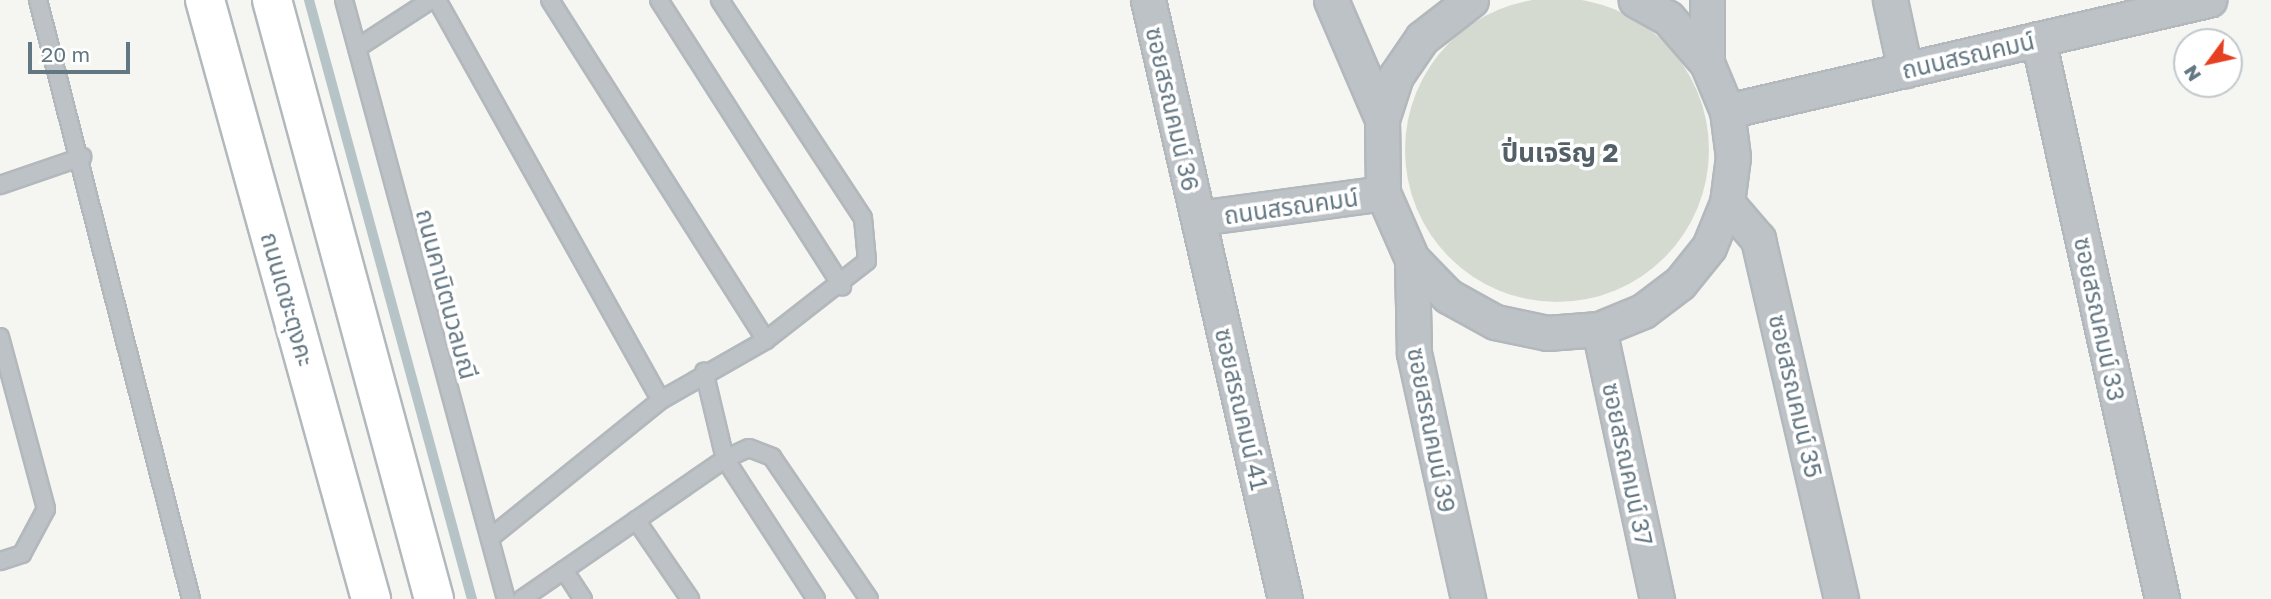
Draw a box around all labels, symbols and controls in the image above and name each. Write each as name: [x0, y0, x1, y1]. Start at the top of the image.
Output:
street label: ซอยสรณคมน์ 36: [1140, 24, 1206, 194]
street label: ถนนสรณคมน์: [1899, 26, 2037, 84]
scale bar: [32, 28, 133, 72]
north arrow: [2173, 28, 2243, 98]
text: 20 m: [41, 41, 90, 67]
text: N: [2178, 61, 2205, 86]
district label: ปิ่นเจริญ 2: [1502, 137, 1618, 169]
street label: ถนนสรณคมน์: [1222, 182, 1360, 230]
street label: ถนนคานิตนวลมณี: [410, 206, 484, 382]
street label: ถนนเดชะตุงคะ: [255, 229, 321, 369]
street label: ซอยสรณคมน์ 33: [2069, 234, 2131, 404]
street label: ซอยสรณคมน์ 35: [1763, 312, 1829, 480]
street label: ซอยสรณคมน์ 41: [1209, 325, 1275, 493]
street label: ซอยสรณคมน์ 39: [1402, 345, 1462, 515]
street label: ซอยสรณคมน์ 37: [1597, 380, 1659, 548]

